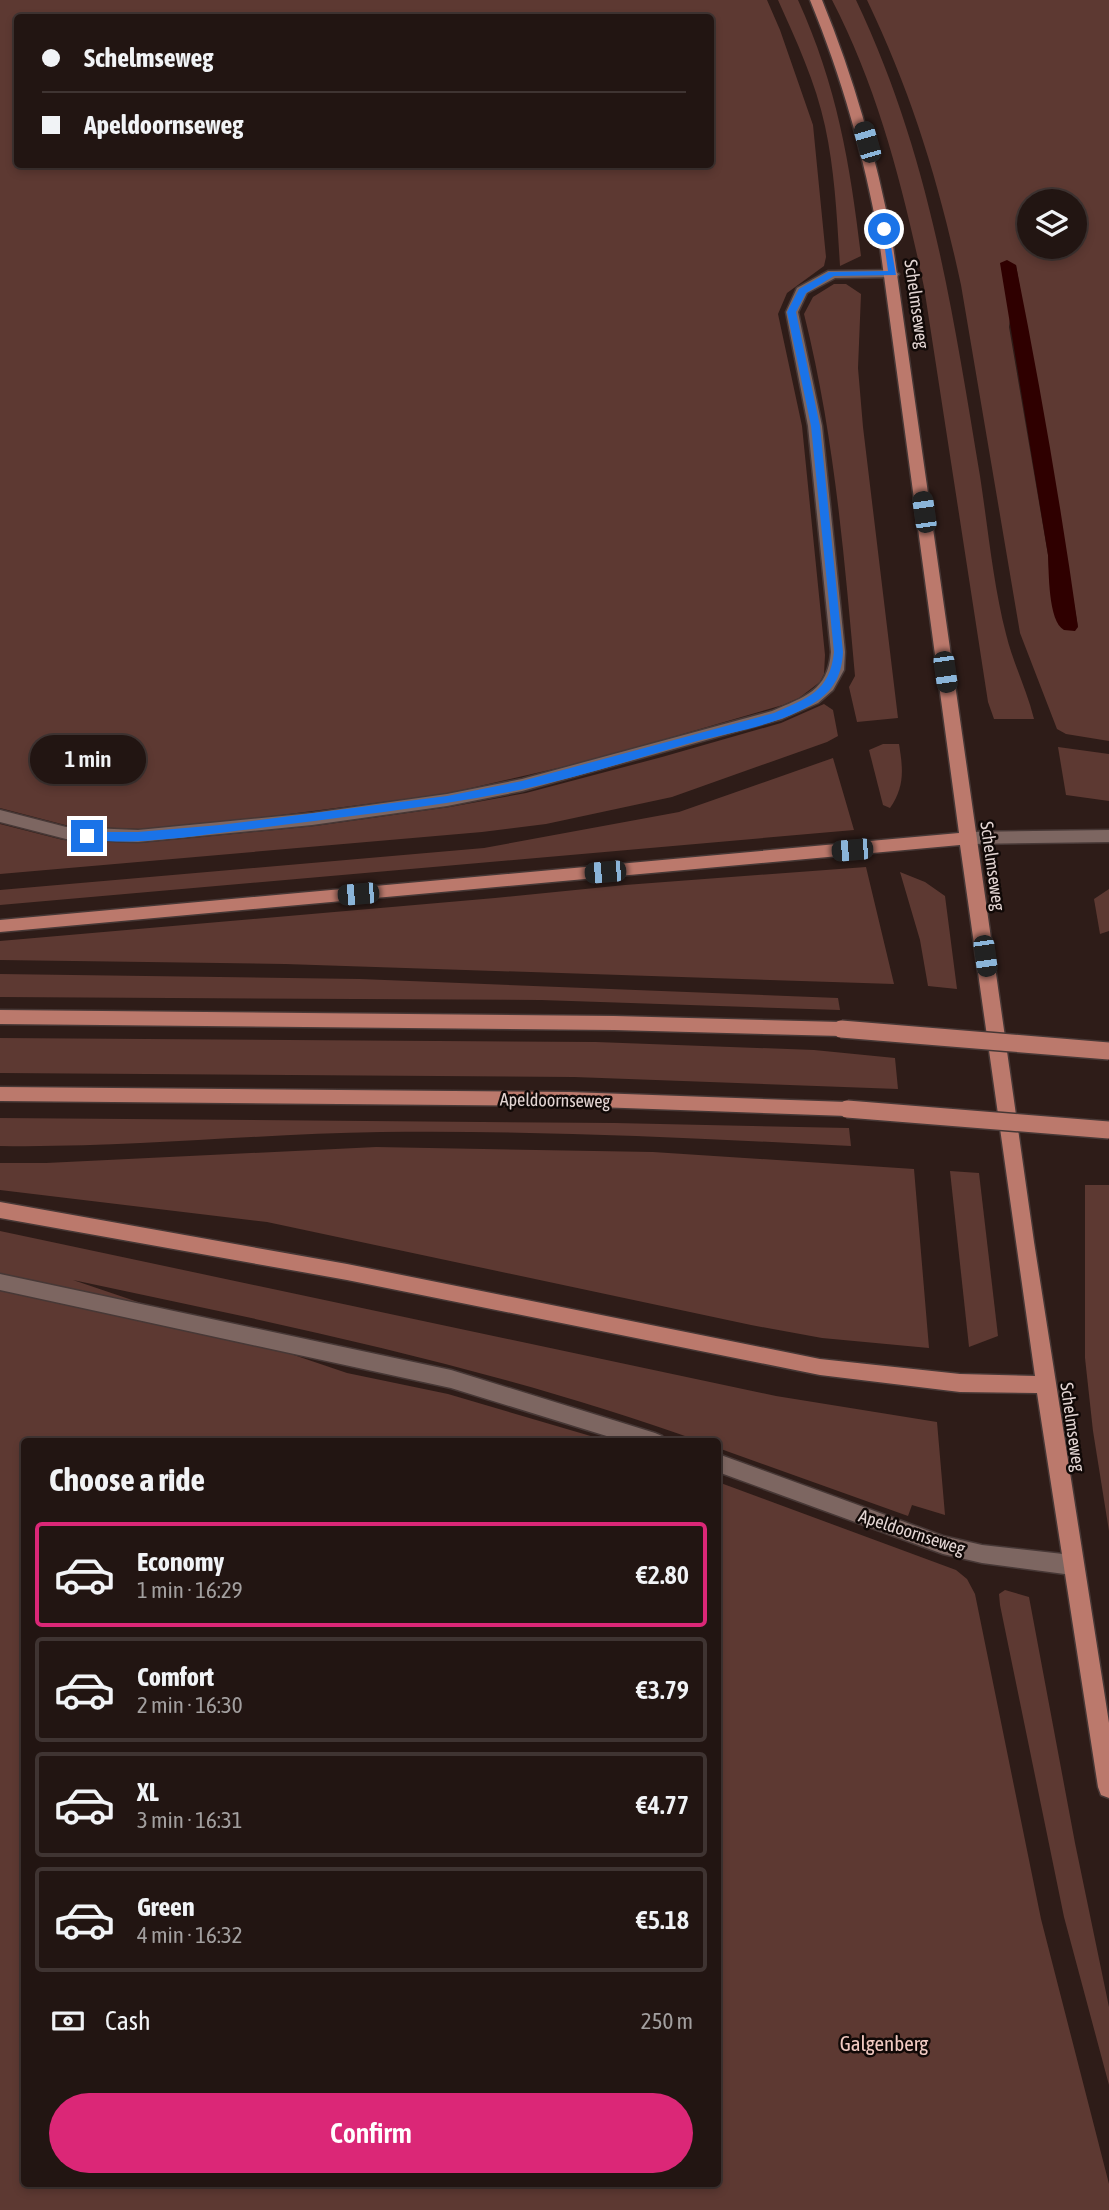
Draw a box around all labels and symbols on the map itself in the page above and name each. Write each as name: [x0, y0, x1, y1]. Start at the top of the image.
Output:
car: [852, 119, 883, 165]
route start: [868, 213, 900, 245]
street label: Schelmseweg: [900, 258, 934, 350]
car: [911, 490, 938, 534]
car: [932, 650, 959, 694]
callout: 1 min: [29, 734, 145, 784]
route end: [71, 820, 103, 852]
street label: Schelmseweg: [976, 820, 1010, 912]
car: [831, 838, 874, 862]
car: [584, 860, 627, 884]
car: [337, 882, 380, 906]
car: [972, 934, 999, 978]
street label: Apeldoornseweg: [500, 1089, 611, 1111]
street label: Schelmseweg: [1056, 1381, 1090, 1473]
street label: Apeldoornseweg: [856, 1505, 968, 1559]
park label: Galgenberg: [840, 2031, 928, 2055]

